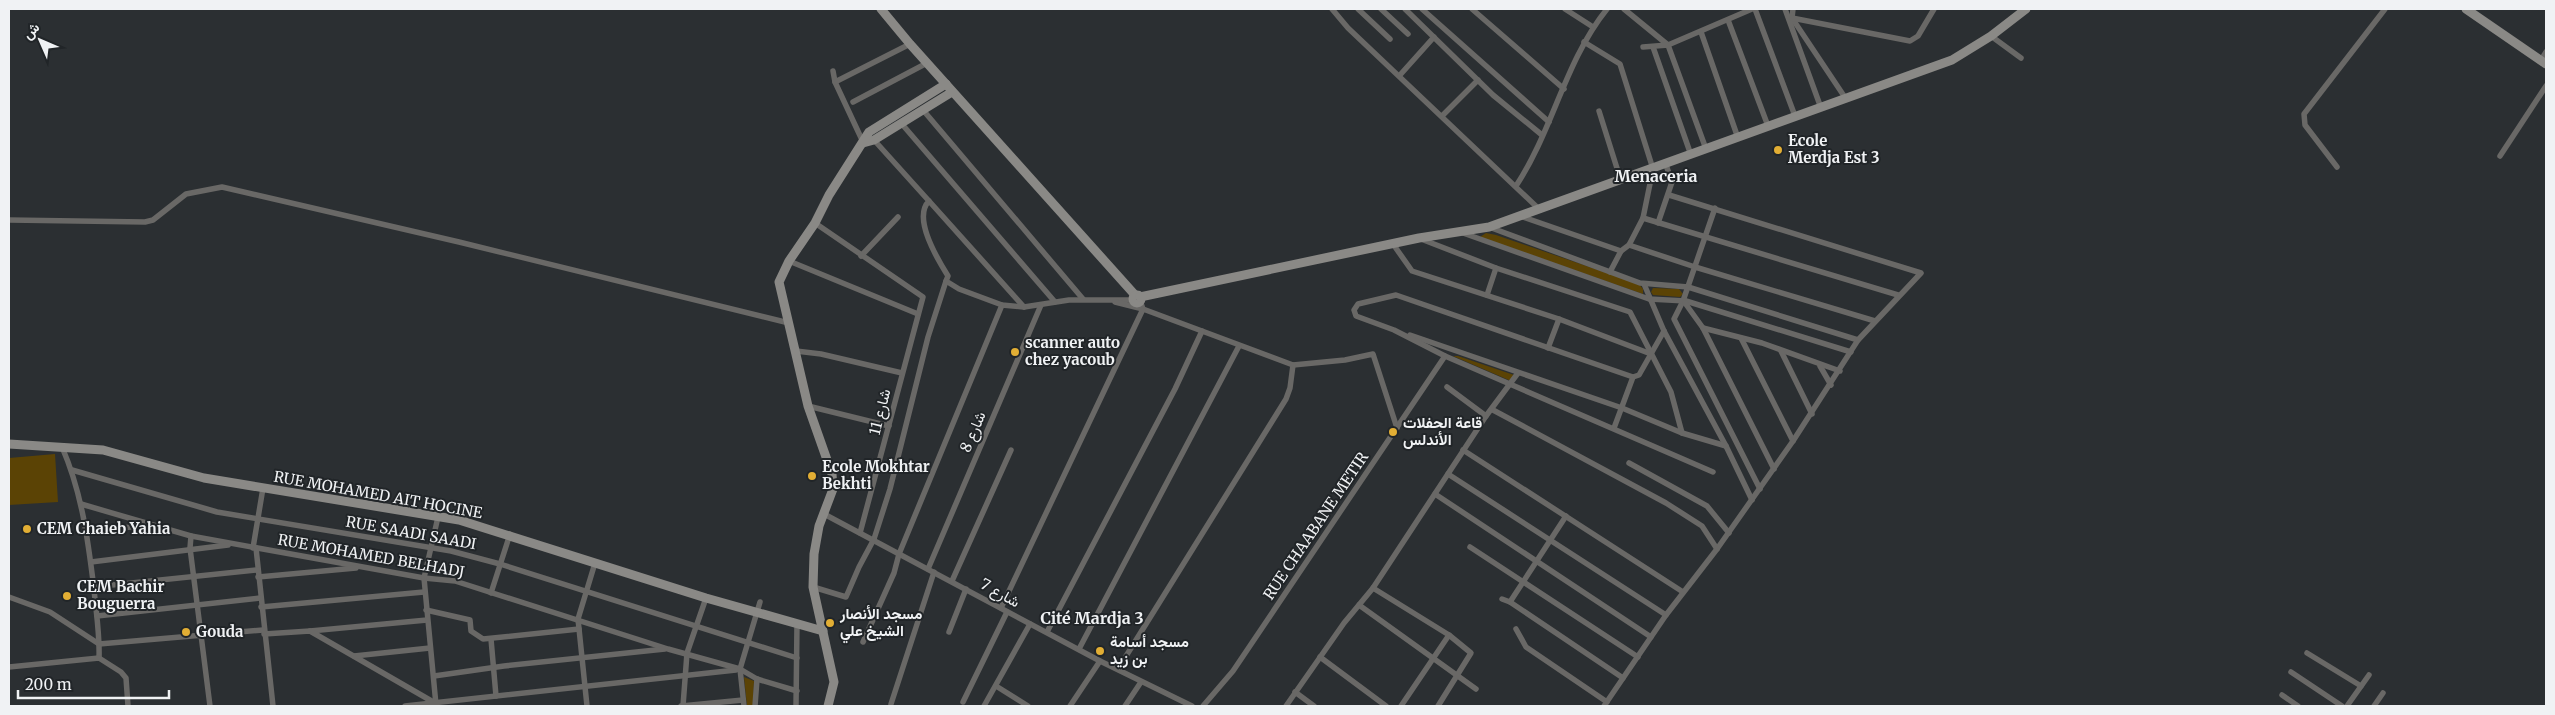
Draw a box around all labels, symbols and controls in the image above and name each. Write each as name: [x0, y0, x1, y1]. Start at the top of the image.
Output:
north arrow: [15, 15, 65, 65]
text: ش: [18, 18, 43, 43]
place label: Ecole Merdja Est 3: [1788, 131, 1880, 167]
marker: Ecole Merdja Est 3: [1772, 144, 1784, 156]
district label: Menaceria: [1614, 166, 1698, 186]
place label: scanner auto chez yacoub: [1025, 333, 1120, 369]
marker: scanner auto chez yacoub: [1009, 346, 1021, 358]
street label: شارع 11: [865, 387, 896, 437]
street label: شارع 8: [955, 408, 992, 456]
place label: قاعة الحفلات الأندلس: [1403, 413, 1482, 449]
marker: قاعة الحفلات الأندلس: [1387, 426, 1399, 438]
street label: RUE CHAABANE METIR: [1259, 448, 1372, 603]
place label: Ecole Mokhtar Bekhti: [822, 457, 930, 493]
street label: RUE MOHAMED AIT HOCINE: [272, 467, 484, 522]
marker: Ecole Mokhtar Bekhti: [806, 470, 818, 482]
street label: RUE SAADI SAADI: [344, 512, 478, 553]
place label: CEM Chaieb Yahia: [37, 519, 171, 538]
marker: CEM Chaieb Yahia: [21, 523, 33, 535]
street label: RUE MOHAMED BELHADJ: [276, 530, 466, 581]
street label: شارع 7: [976, 574, 1023, 613]
place label: CEM Bachir Bouguerra: [77, 577, 164, 613]
marker: CEM Bachir Bouguerra: [61, 590, 73, 602]
place label: مسجد الأنصار الشيخ علي: [839, 604, 922, 644]
district label: Cité Mardja 3: [1040, 608, 1144, 628]
marker: مسجد الأنصار الشيخ علي: [824, 617, 836, 629]
place label: Gouda: [196, 622, 244, 641]
marker: Gouda: [180, 626, 192, 638]
place label: مسجد أسامة بن زيد: [1110, 632, 1189, 668]
marker: مسجد أسامة بن زيد: [1094, 645, 1106, 657]
scale bar: [18, 668, 169, 700]
text: 200 m: [25, 675, 72, 694]

